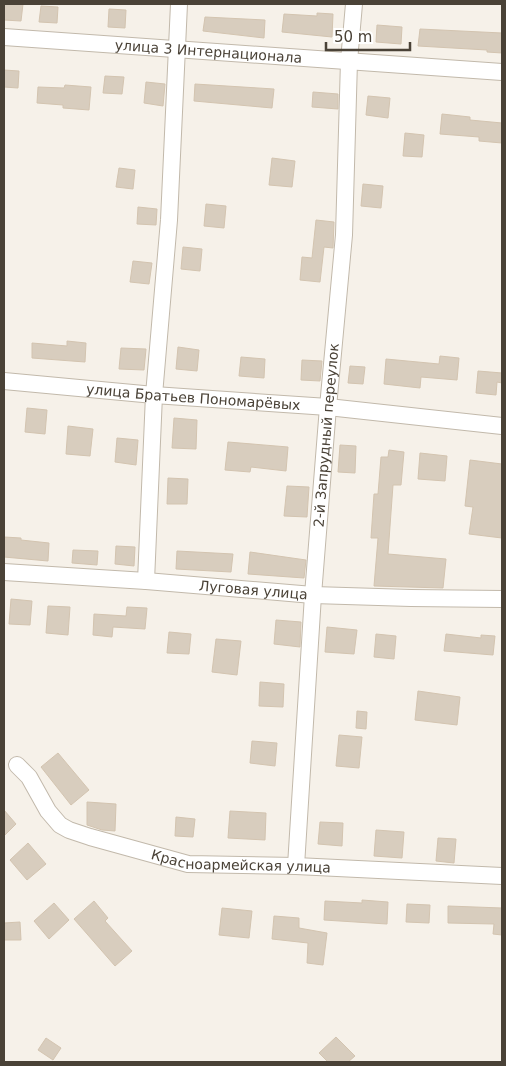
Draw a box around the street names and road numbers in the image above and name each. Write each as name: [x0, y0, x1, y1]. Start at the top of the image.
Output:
street label: улица 3 Интернационала: [114, 37, 303, 66]
street label: 2-й Запрудный переулок: [310, 342, 342, 528]
street label: улица Братьев Пономарёвых: [85, 381, 301, 413]
street label: Луговая улица: [198, 577, 308, 603]
street label: Красноармейская улица: [149, 846, 331, 876]

